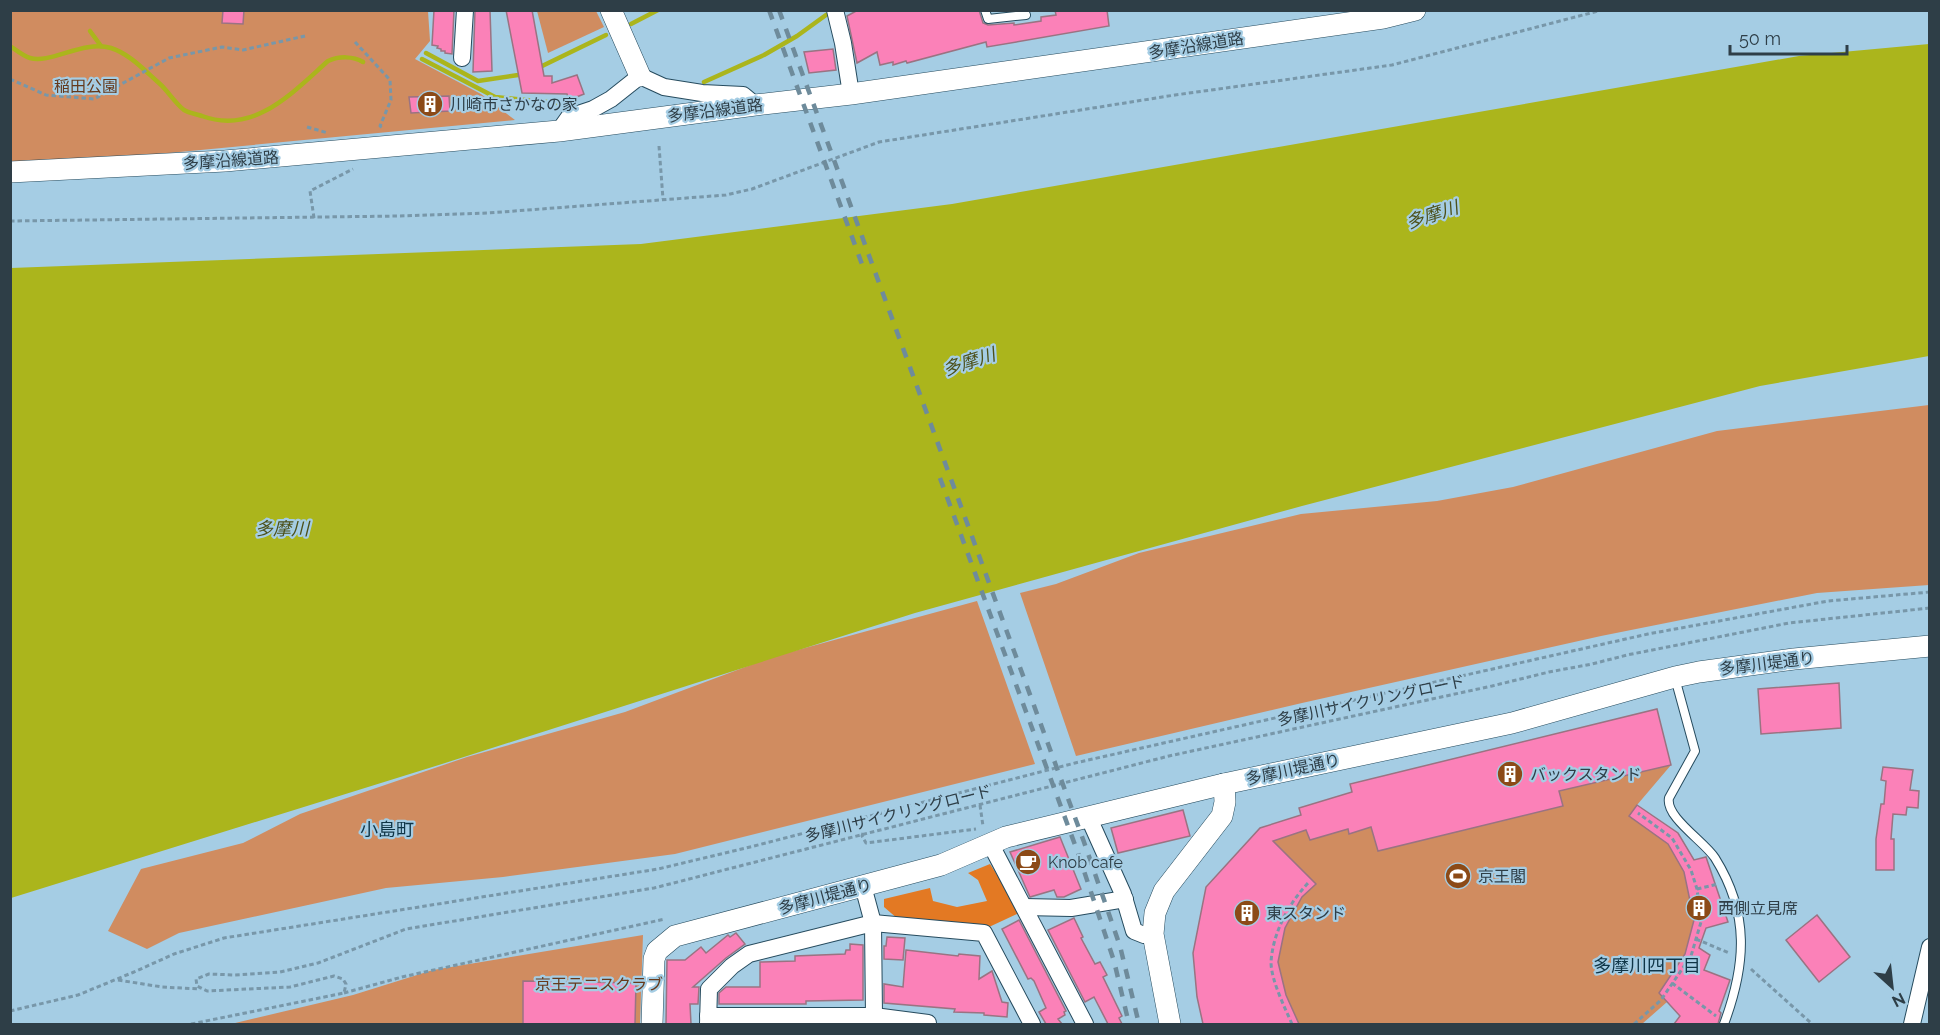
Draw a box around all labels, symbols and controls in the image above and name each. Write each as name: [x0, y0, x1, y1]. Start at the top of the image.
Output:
scale bar: [1730, 18, 1847, 56]
text: 50 m: [1739, 28, 1781, 49]
street label: 多摩沿線道路: [1147, 29, 1245, 62]
park label: 稲田公園: [54, 77, 118, 96]
building icon: 川崎市さかなの家: [415, 89, 445, 119]
place label: 川崎市さかなの家: [450, 95, 578, 114]
street label: 多摩沿線道路: [666, 95, 764, 126]
street label: 多摩沿線道路: [182, 148, 280, 173]
water label: 多摩川: [1403, 196, 1463, 233]
water label: 多摩川: [940, 343, 1000, 380]
water label: 多摩川: [255, 518, 311, 539]
street label: 多摩川堤通り: [1718, 648, 1816, 679]
street label: 多摩川サイクリングロード: [1275, 671, 1467, 730]
street label: 多摩川堤通り: [1244, 750, 1342, 789]
building icon: バックスタンド: [1495, 759, 1525, 789]
place label: バックスタンド: [1530, 765, 1642, 784]
street label: 多摩川サイクリングロード: [803, 781, 993, 846]
district label: 小島町: [360, 819, 414, 840]
cafe icon: Knob cafe: [1013, 847, 1043, 877]
place label: Knob cafe: [1048, 853, 1123, 872]
sports icon: 京王閣: [1443, 861, 1473, 891]
place label: 京王閣: [1478, 867, 1526, 886]
street label: 多摩川堤通り: [776, 875, 874, 918]
building icon: 西側立見席: [1684, 893, 1714, 923]
building icon: 東スタンド: [1232, 898, 1262, 928]
place label: 西側立見席: [1718, 899, 1798, 918]
place label: 東スタンド: [1266, 904, 1346, 923]
district label: 多摩川四丁目: [1593, 955, 1701, 976]
north arrow: [1862, 957, 1922, 1017]
park label: 京王テニスクラブ: [535, 975, 663, 994]
text: N: [1889, 989, 1908, 1011]

